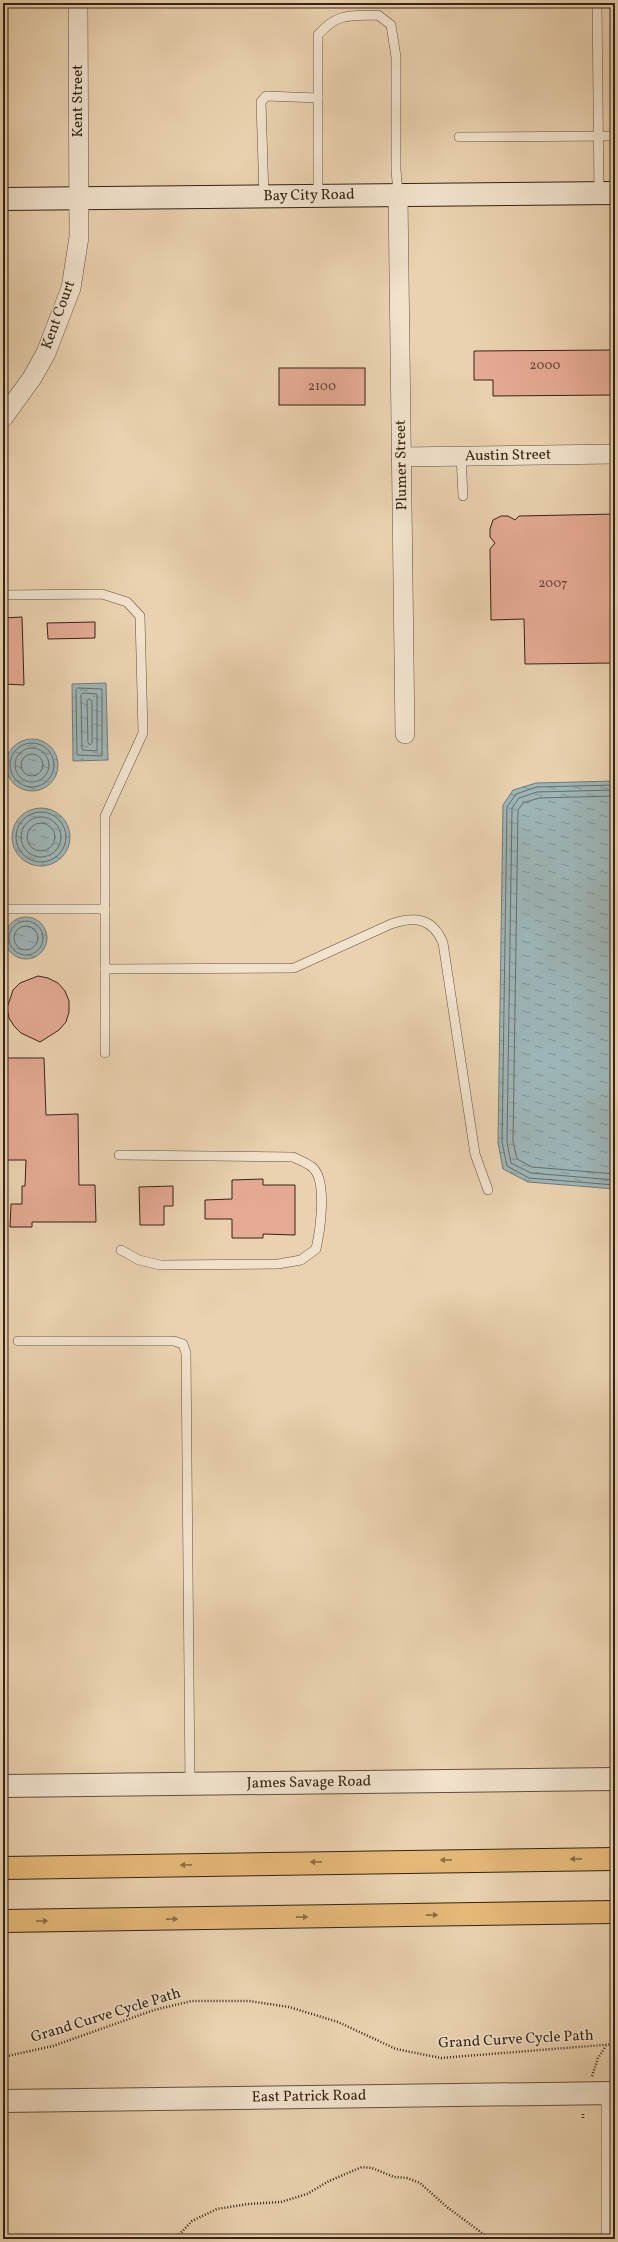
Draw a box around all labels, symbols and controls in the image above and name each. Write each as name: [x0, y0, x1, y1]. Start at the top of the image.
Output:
street label: Kent Street: [68, 64, 89, 138]
street label: Bay City Road: [263, 185, 355, 207]
street label: Kent Court: [37, 278, 81, 352]
house number: 2000: [530, 357, 561, 375]
house number: 2100: [308, 378, 336, 396]
street label: Plumer Street: [391, 419, 413, 511]
street label: Austin Street: [465, 445, 551, 467]
house number: 2007: [538, 575, 568, 593]
street label: James Savage Road: [247, 1771, 371, 1795]
one-way arrow: [569, 1856, 582, 1862]
one-way arrow: [439, 1857, 452, 1863]
one-way arrow: [309, 1859, 322, 1865]
one-way arrow: [179, 1862, 192, 1868]
one-way arrow: [426, 1912, 439, 1918]
one-way arrow: [296, 1914, 309, 1920]
one-way arrow: [166, 1916, 179, 1922]
one-way arrow: [36, 1918, 49, 1924]
street label: Grand Curve Cycle Path: [28, 1983, 184, 2049]
street label: Grand Curve Cycle Path: [438, 2025, 594, 2055]
street label: East Patrick Road: [252, 2086, 366, 2108]

